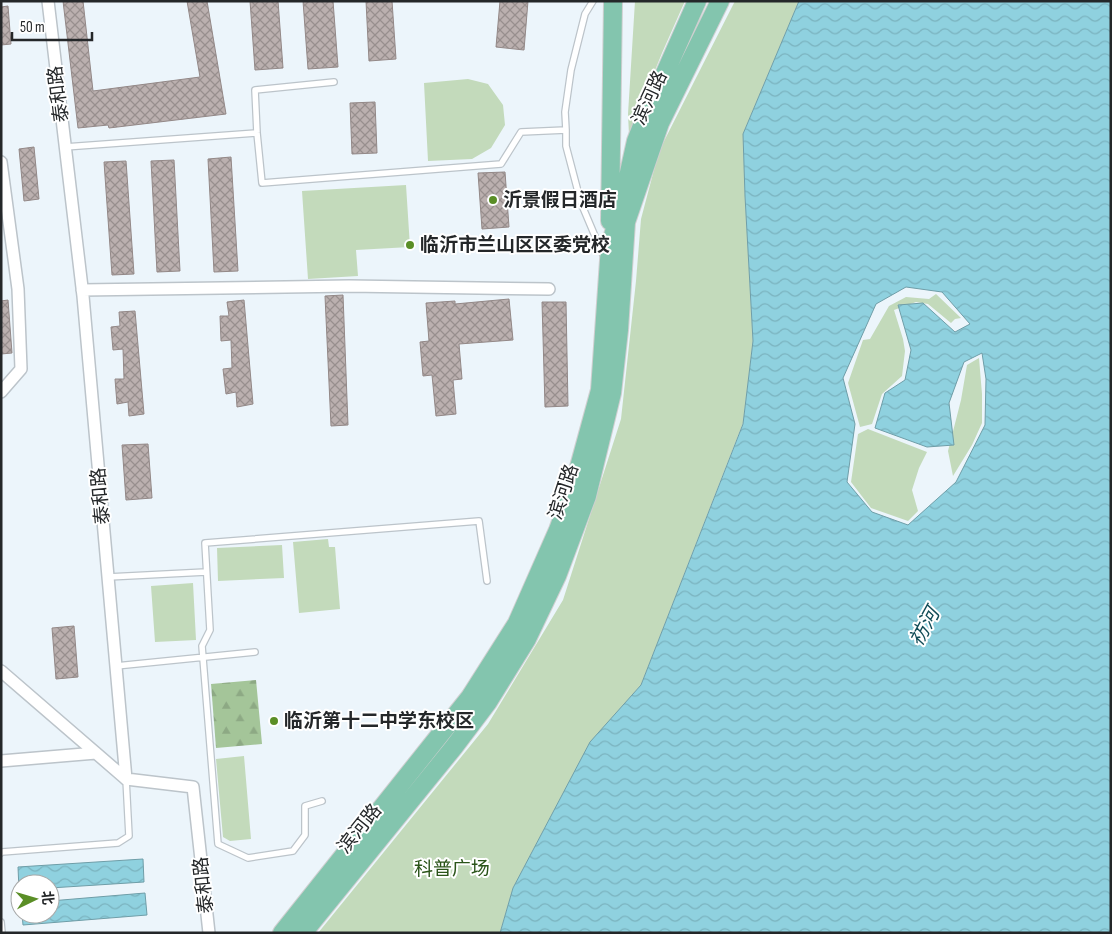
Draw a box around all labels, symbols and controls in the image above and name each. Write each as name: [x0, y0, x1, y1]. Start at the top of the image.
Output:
scale bar: [12, 10, 92, 42]
text: 50 m: [20, 18, 45, 37]
street label: 泰和路: [44, 64, 74, 124]
street label: 滨河路: [628, 67, 672, 129]
place label: 沂景假日酒店: [503, 189, 617, 212]
marker: 沂景假日酒店: [487, 194, 499, 206]
place label: 临沂市兰山区区委党校: [420, 234, 610, 257]
marker: 临沂市兰山区区委党校: [404, 239, 416, 251]
street label: 滨河路: [544, 461, 584, 523]
street label: 泰和路: [87, 467, 115, 525]
water label: 祊河: [905, 600, 947, 650]
place label: 临沂第十二中学东校区: [284, 710, 474, 733]
marker: 临沂第十二中学东校区: [268, 715, 280, 727]
street label: 滨河路: [333, 800, 387, 858]
street label: 泰和路: [190, 855, 218, 915]
park label: 科普广场: [414, 858, 490, 881]
north arrow: [10, 874, 60, 924]
text: 北: [38, 890, 57, 906]

